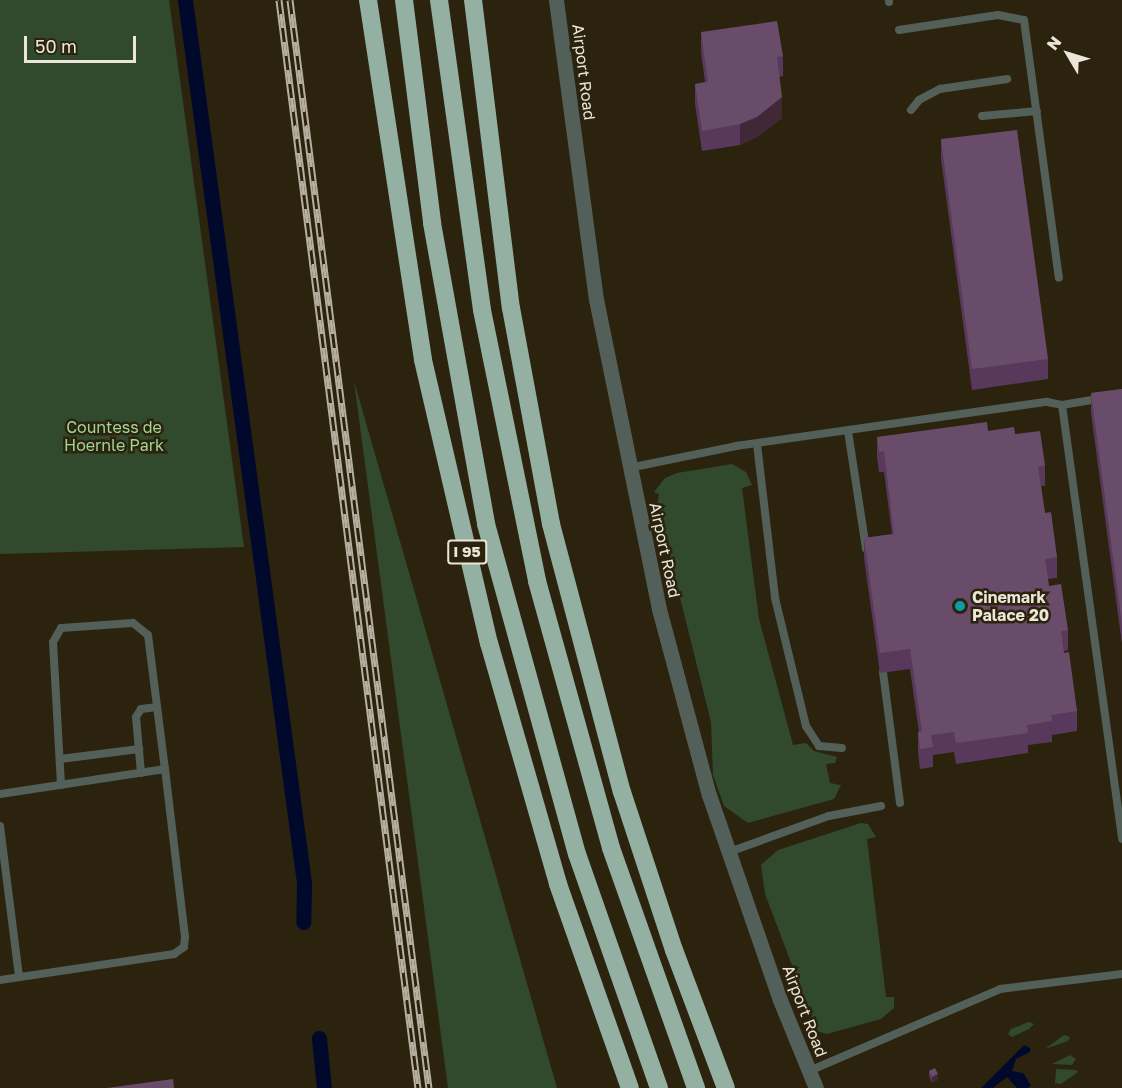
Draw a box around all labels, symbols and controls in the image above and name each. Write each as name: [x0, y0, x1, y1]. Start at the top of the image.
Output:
street label: Airport Road: [569, 23, 599, 121]
scale bar: [27, 24, 140, 62]
north arrow: [1038, 24, 1098, 84]
text: N: [1042, 32, 1065, 54]
text: 50 m: [35, 35, 77, 57]
park label: Countess de Hoernle Park: [64, 417, 164, 455]
street label: Airport Road: [646, 501, 684, 599]
road number: I 95: [446, 540, 488, 564]
place label: Cinemark Palace 20: [972, 587, 1049, 625]
marker: Cinemark Palace 20: [953, 599, 967, 613]
street label: Airport Road: [779, 962, 831, 1060]

